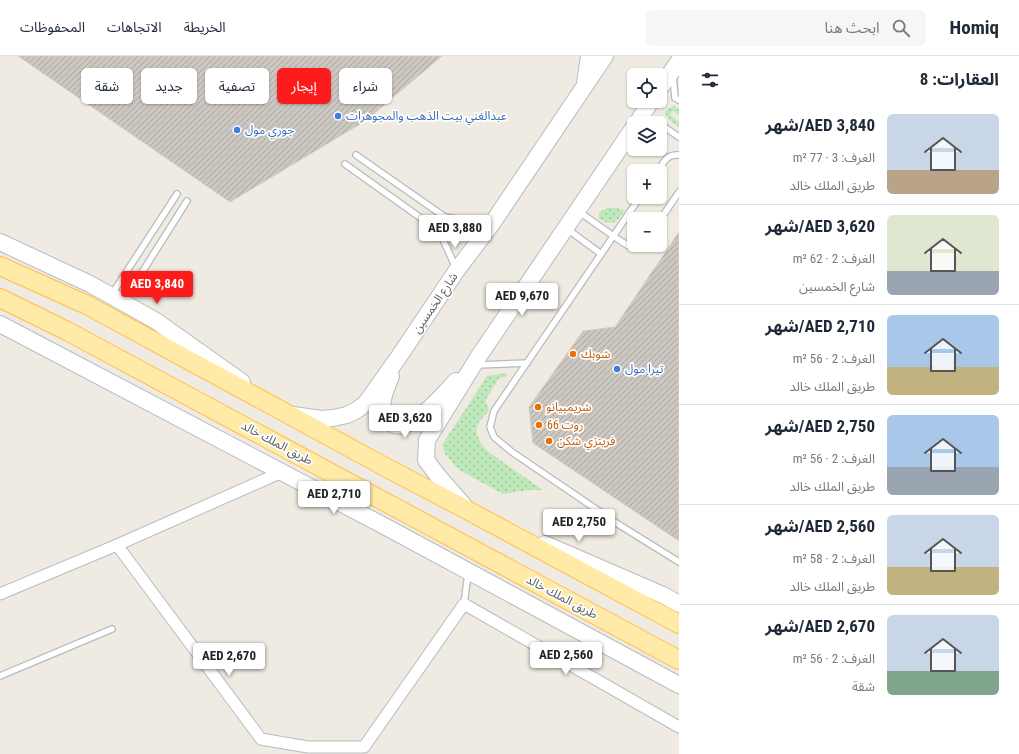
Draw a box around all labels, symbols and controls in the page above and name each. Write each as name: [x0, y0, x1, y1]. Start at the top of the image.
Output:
search box: [646, 10, 926, 46]
text: Homiq: [950, 16, 999, 39]
icon: search: [890, 17, 912, 39]
text: المحفوظات: [20, 19, 85, 35]
text: الاتجاهات: [107, 19, 162, 35]
text: الخريطة: [184, 19, 226, 35]
text: ابحث هنا: [824, 19, 880, 37]
chip: شقة: [81, 68, 133, 104]
chip: جديد: [141, 68, 197, 104]
chip: تصفية: [205, 68, 269, 104]
chip: إيجار: [277, 68, 331, 104]
chip: شراء: [339, 68, 392, 104]
map controls: [627, 68, 667, 252]
button: locate: [627, 68, 667, 108]
icon: filters: [699, 69, 721, 91]
text: العقارات: 8: [920, 69, 999, 89]
place label: عبدالغني بيت الذهب والمجوهرات: [346, 109, 507, 126]
marker: عبدالغني بيت الذهب والمجوهرات: [333, 111, 343, 121]
text: AED 3,840/شهر: [765, 115, 875, 135]
button: layers: [627, 116, 667, 156]
place label: جوري مول: [245, 123, 294, 140]
marker: جوري مول: [232, 125, 242, 135]
icon: home: [919, 130, 967, 178]
text: الغرف: 3 · 77 m²: [793, 150, 875, 165]
button: +: [627, 164, 667, 204]
text: طريق الملك خالد: [789, 178, 875, 193]
button: −: [627, 212, 667, 252]
pin: AED 3,880: [409, 215, 501, 249]
text: AED 3,620/شهر: [765, 216, 875, 236]
text: AED 3,880: [428, 220, 482, 235]
icon: home: [919, 231, 967, 279]
text: الغرف: 2 · 62 m²: [793, 251, 875, 266]
street label: شارع الخمسين: [410, 270, 462, 337]
pin: AED 3,840: [111, 271, 203, 305]
text: AED 3,840: [130, 276, 184, 291]
text: شارع الخمسين: [799, 279, 875, 294]
pin: AED 9,670: [476, 283, 568, 317]
text: AED 9,670: [495, 288, 549, 303]
text: AED 2,710/شهر: [765, 316, 875, 336]
icon: home: [919, 331, 967, 379]
place label: شوبك: [581, 347, 610, 361]
marker: شوبك: [568, 349, 578, 359]
text: الغرف: 2 · 56 m²: [793, 351, 875, 366]
place label: تيرا مول: [625, 362, 664, 376]
marker: تيرا مول: [612, 364, 622, 374]
text: طريق الملك خالد: [789, 379, 875, 394]
place label: شريمبيانو: [546, 400, 591, 414]
marker: شريمبيانو: [533, 402, 543, 412]
pin: AED 3,620: [359, 405, 451, 439]
text: AED 3,620: [378, 410, 432, 425]
text: AED 2,750/شهر: [765, 416, 875, 436]
street label: طريق الملك خالد: [238, 418, 315, 469]
place label: روت 66: [547, 418, 583, 432]
marker: روت 66: [534, 420, 544, 430]
icon: home: [919, 431, 967, 479]
place label: فرينزي شكن: [557, 434, 615, 451]
marker: فرينزي شكن: [544, 436, 554, 446]
text: الغرف: 2 · 56 m²: [793, 451, 875, 466]
text: طريق الملك خالد: [789, 479, 875, 494]
pin: AED 2,710: [288, 481, 380, 515]
text: AED 2,710: [307, 486, 361, 501]
pin: AED 2,750: [533, 509, 625, 543]
text: AED 2,750: [552, 514, 606, 529]
text: AED 2,560/شهر: [765, 516, 875, 536]
icon: home: [919, 531, 967, 579]
text: الغرف: 2 · 58 m²: [793, 551, 875, 566]
street label: طريق الملك خالد: [523, 572, 600, 623]
text: طريق الملك خالد: [789, 579, 875, 594]
text: AED 2,670/شهر: [765, 616, 875, 636]
icon: home: [919, 631, 967, 679]
pin: AED 2,560: [520, 642, 612, 676]
pin: AED 2,670: [183, 643, 275, 677]
text: AED 2,560: [539, 647, 593, 662]
text: AED 2,670: [202, 648, 256, 663]
text: الغرف: 2 · 56 m²: [793, 651, 875, 666]
text: شقة: [852, 679, 875, 694]

